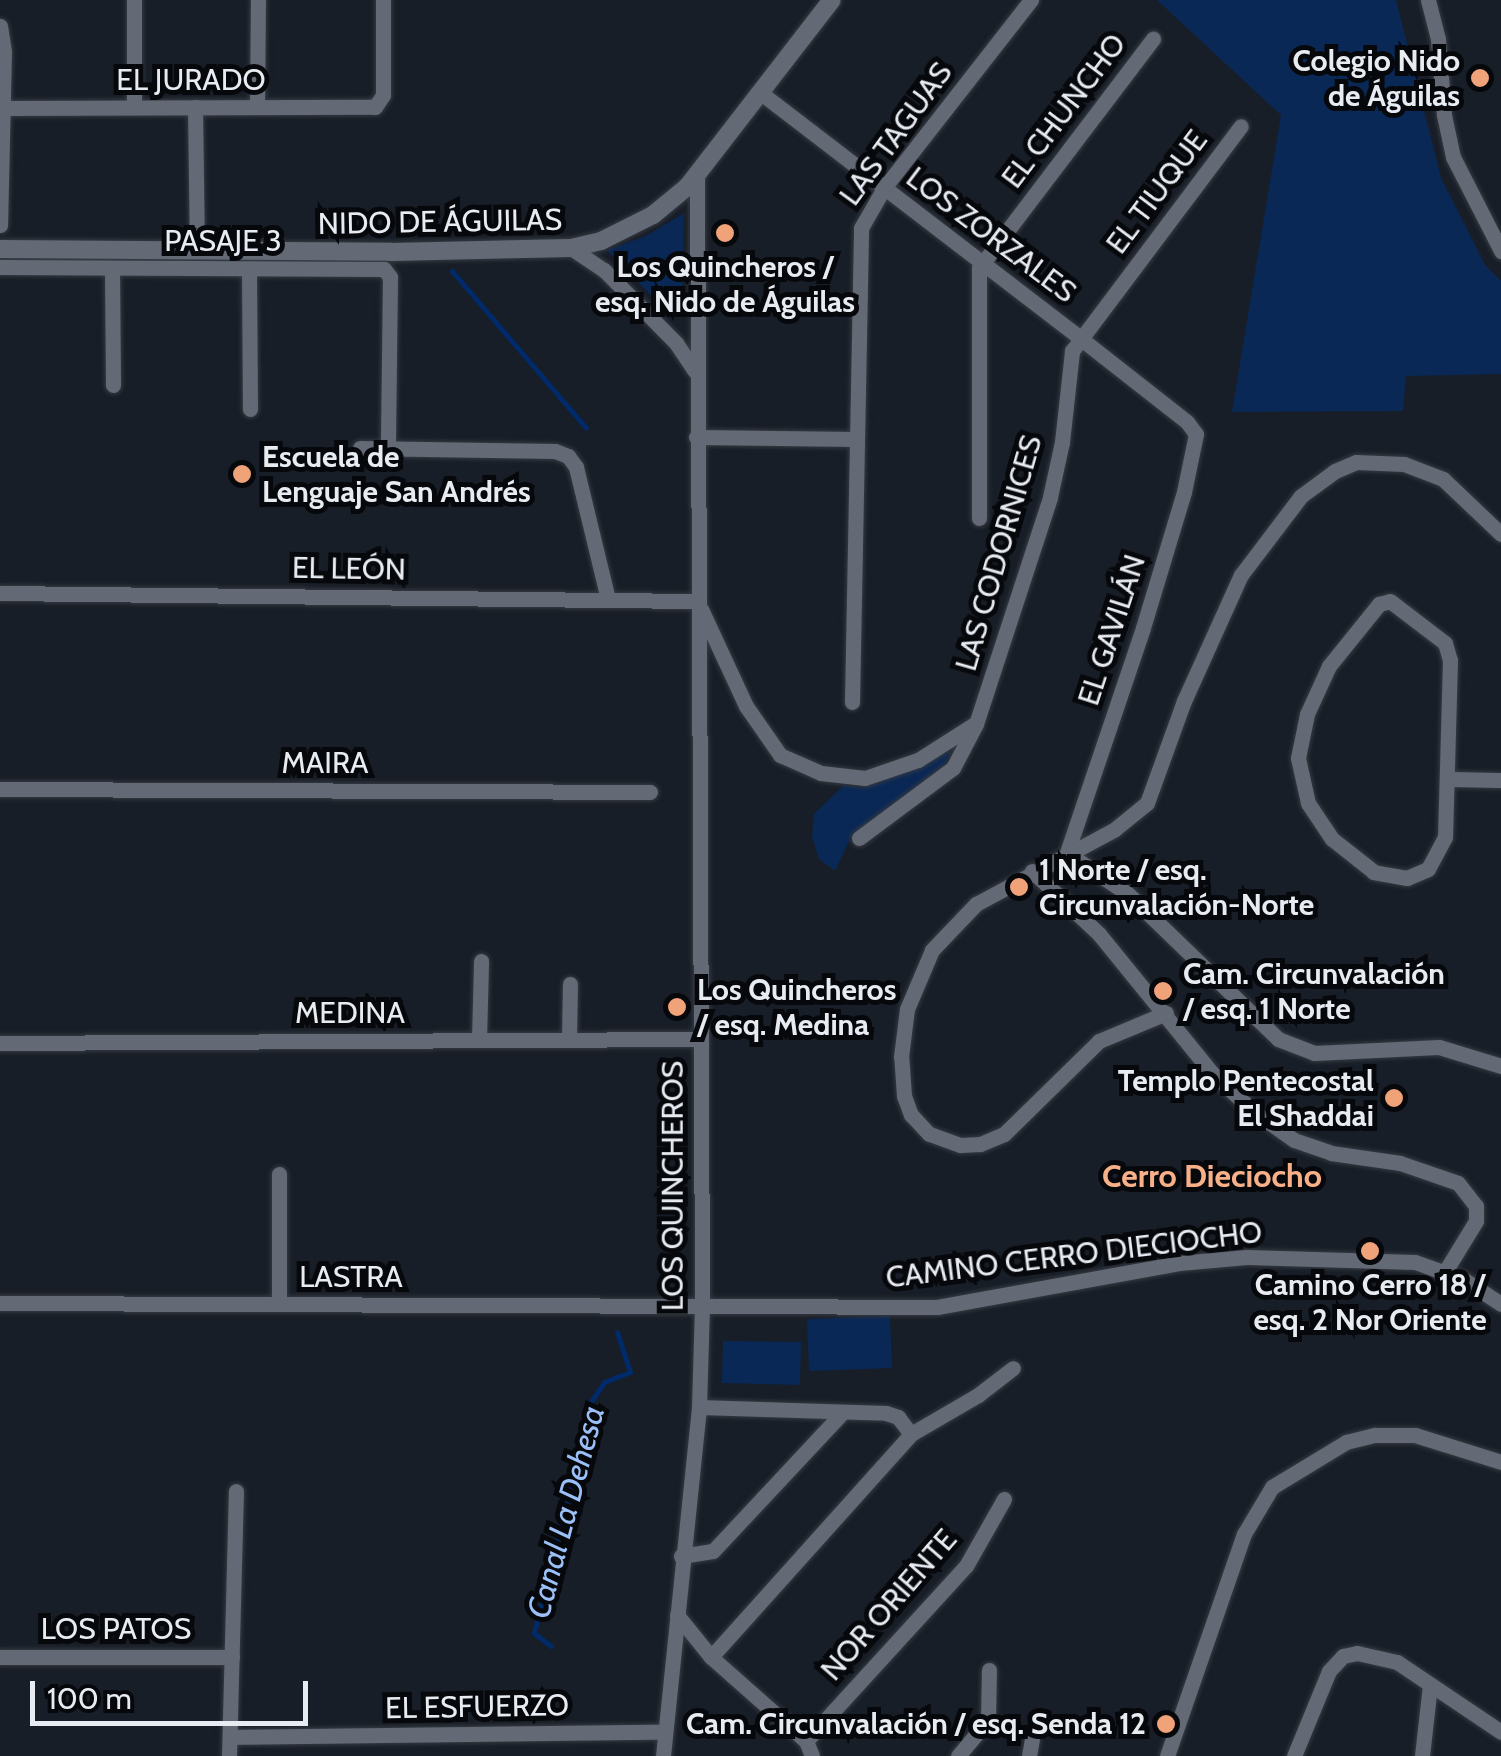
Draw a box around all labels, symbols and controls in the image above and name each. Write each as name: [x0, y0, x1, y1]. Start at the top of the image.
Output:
street label: EL CHUNCHO: [994, 27, 1134, 195]
place label: Colegio Nido de Águilas: [1293, 43, 1460, 114]
street label: LAS TAGUAS: [832, 56, 960, 212]
street label: EL JURADO: [116, 62, 266, 98]
marker: Colegio Nido de Águilas: [1469, 67, 1491, 89]
street label: EL TIUQUE: [1099, 123, 1215, 261]
street label: LOS ZORZALES: [899, 160, 1083, 310]
street label: NIDO DE ÁGUILAS: [318, 202, 562, 242]
marker: Los Quincheros / esq. Nido de Águilas: [714, 222, 736, 244]
street label: PASAJE 3: [164, 223, 282, 259]
place label: Los Quincheros / esq. Nido de Águilas: [595, 249, 855, 320]
street label: LAS CODORNICES: [948, 431, 1050, 675]
place label: Escuela de Lenguaje San Andrés: [262, 439, 531, 510]
marker: Escuela de Lenguaje San Andrés: [231, 463, 253, 485]
street label: EL LEÓN: [292, 550, 406, 588]
street label: EL GAVILÁN: [1071, 550, 1153, 710]
street label: MAIRA: [281, 745, 369, 781]
place label: 1 Norte / esq. Circunvalación-Norte: [1039, 852, 1314, 922]
marker: 1 Norte / esq. Circunvalación-Norte: [1008, 876, 1030, 898]
place label: Cam. Circunvalación / esq. 1 Norte: [1183, 956, 1445, 1026]
place label: Los Quincheros / esq. Medina: [697, 972, 896, 1042]
marker: Cam. Circunvalación / esq. 1 Norte: [1152, 980, 1174, 1002]
street label: MEDINA: [295, 995, 405, 1031]
marker: Los Quincheros / esq. Medina: [666, 996, 688, 1018]
street label: LOS QUINCHEROS: [655, 1061, 691, 1311]
place label: Templo Pentecostal El Shaddai: [1118, 1063, 1374, 1134]
marker: Templo Pentecostal El Shaddai: [1383, 1087, 1405, 1109]
district label: Cerro Dieciocho: [1102, 1157, 1322, 1195]
street label: CAMINO CERRO DIECIOCHO: [884, 1214, 1264, 1296]
marker: Camino Cerro 18 / esq. 2 Nor Oriente: [1359, 1240, 1381, 1262]
street label: LASTRA: [299, 1259, 403, 1295]
place label: Camino Cerro 18 / esq. 2 Nor Oriente: [1253, 1267, 1487, 1338]
water label: Canal La Dehesa: [519, 1402, 613, 1622]
street label: NOR ORIENTE: [814, 1522, 964, 1688]
street label: LOS PATOS: [41, 1611, 191, 1647]
scale bar: [35, 1661, 312, 1723]
text: 100 m: [47, 1680, 132, 1717]
street label: EL ESFUERZO: [385, 1687, 569, 1727]
place label: Cam. Circunvalación / esq. Senda 12: [686, 1706, 1146, 1742]
marker: Cam. Circunvalación / esq. Senda 12: [1155, 1713, 1177, 1735]

